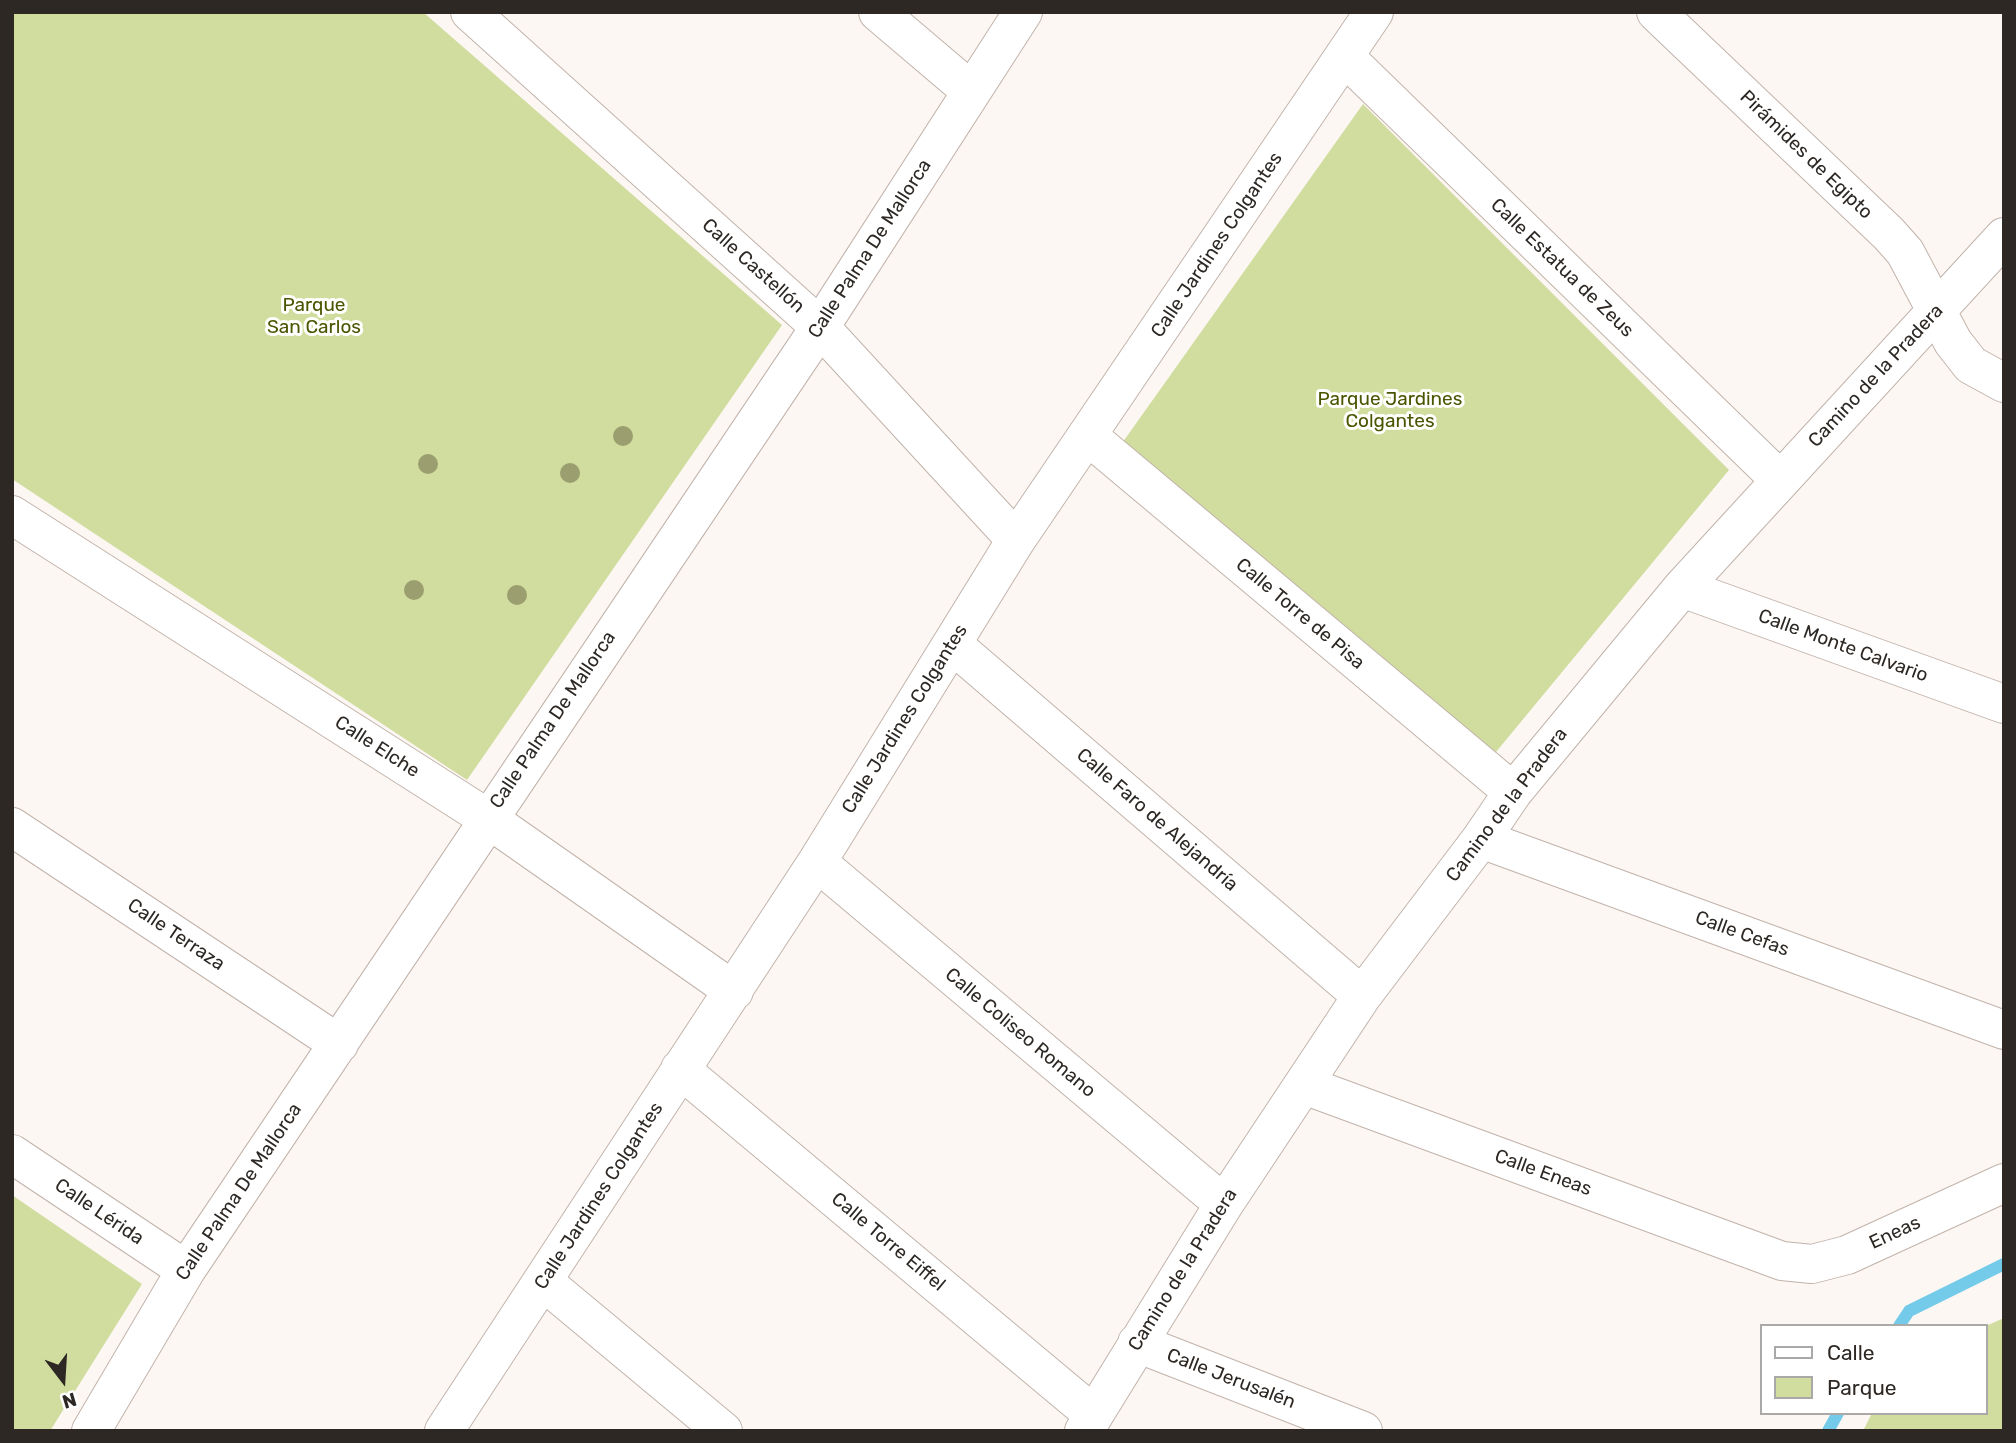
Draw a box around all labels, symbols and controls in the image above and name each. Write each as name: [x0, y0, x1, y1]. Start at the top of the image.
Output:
street label: Pirámides de Egipto: [1735, 86, 1877, 224]
street label: Calle Jardines Colgantes: [1146, 148, 1288, 342]
street label: Calle Palma De Mallorca: [804, 155, 936, 343]
street label: Calle Estatua de Zeus: [1486, 194, 1638, 342]
street label: Calle Castellón: [697, 214, 809, 318]
park label: Parque San Carlos: [267, 295, 361, 339]
street label: Camino de la Pradera: [1804, 300, 1948, 452]
park label: Parque Jardines Colgantes: [1318, 389, 1462, 433]
street label: Calle Torre de Pisa: [1231, 554, 1369, 674]
street label: Calle Monte Calvario: [1755, 605, 1931, 687]
street label: Calle Jardines Colgantes: [837, 620, 973, 818]
street label: Calle Palma De Mallorca: [485, 627, 621, 813]
street label: Calle Elche: [330, 711, 424, 783]
street label: Camino de la Pradera: [1442, 723, 1572, 887]
street label: Calle Faro de Alejandría: [1072, 744, 1242, 896]
street label: Calle Terraza: [123, 894, 229, 976]
street label: Calle Cefas: [1692, 906, 1792, 962]
street label: Calle Coliseo Romano: [940, 963, 1100, 1103]
street label: Calle Jardines Colgantes: [530, 1098, 668, 1294]
street label: Calle Palma De Mallorca: [171, 1099, 307, 1285]
street label: Calle Eneas: [1491, 1145, 1595, 1201]
street label: Calle Lérida: [50, 1174, 148, 1250]
street label: Camino de la Pradera: [1124, 1185, 1242, 1355]
street label: Calle Torre Eiffel: [826, 1188, 950, 1296]
street label: Eneas: [1866, 1211, 1924, 1255]
legend: [1760, 1324, 1988, 1415]
text: Calle: [1827, 1340, 1875, 1365]
street label: Calle Jerusalén: [1163, 1344, 1299, 1414]
north arrow: [28, 1345, 98, 1415]
text: Parque: [1827, 1375, 1897, 1400]
text: N: [59, 1388, 79, 1414]

